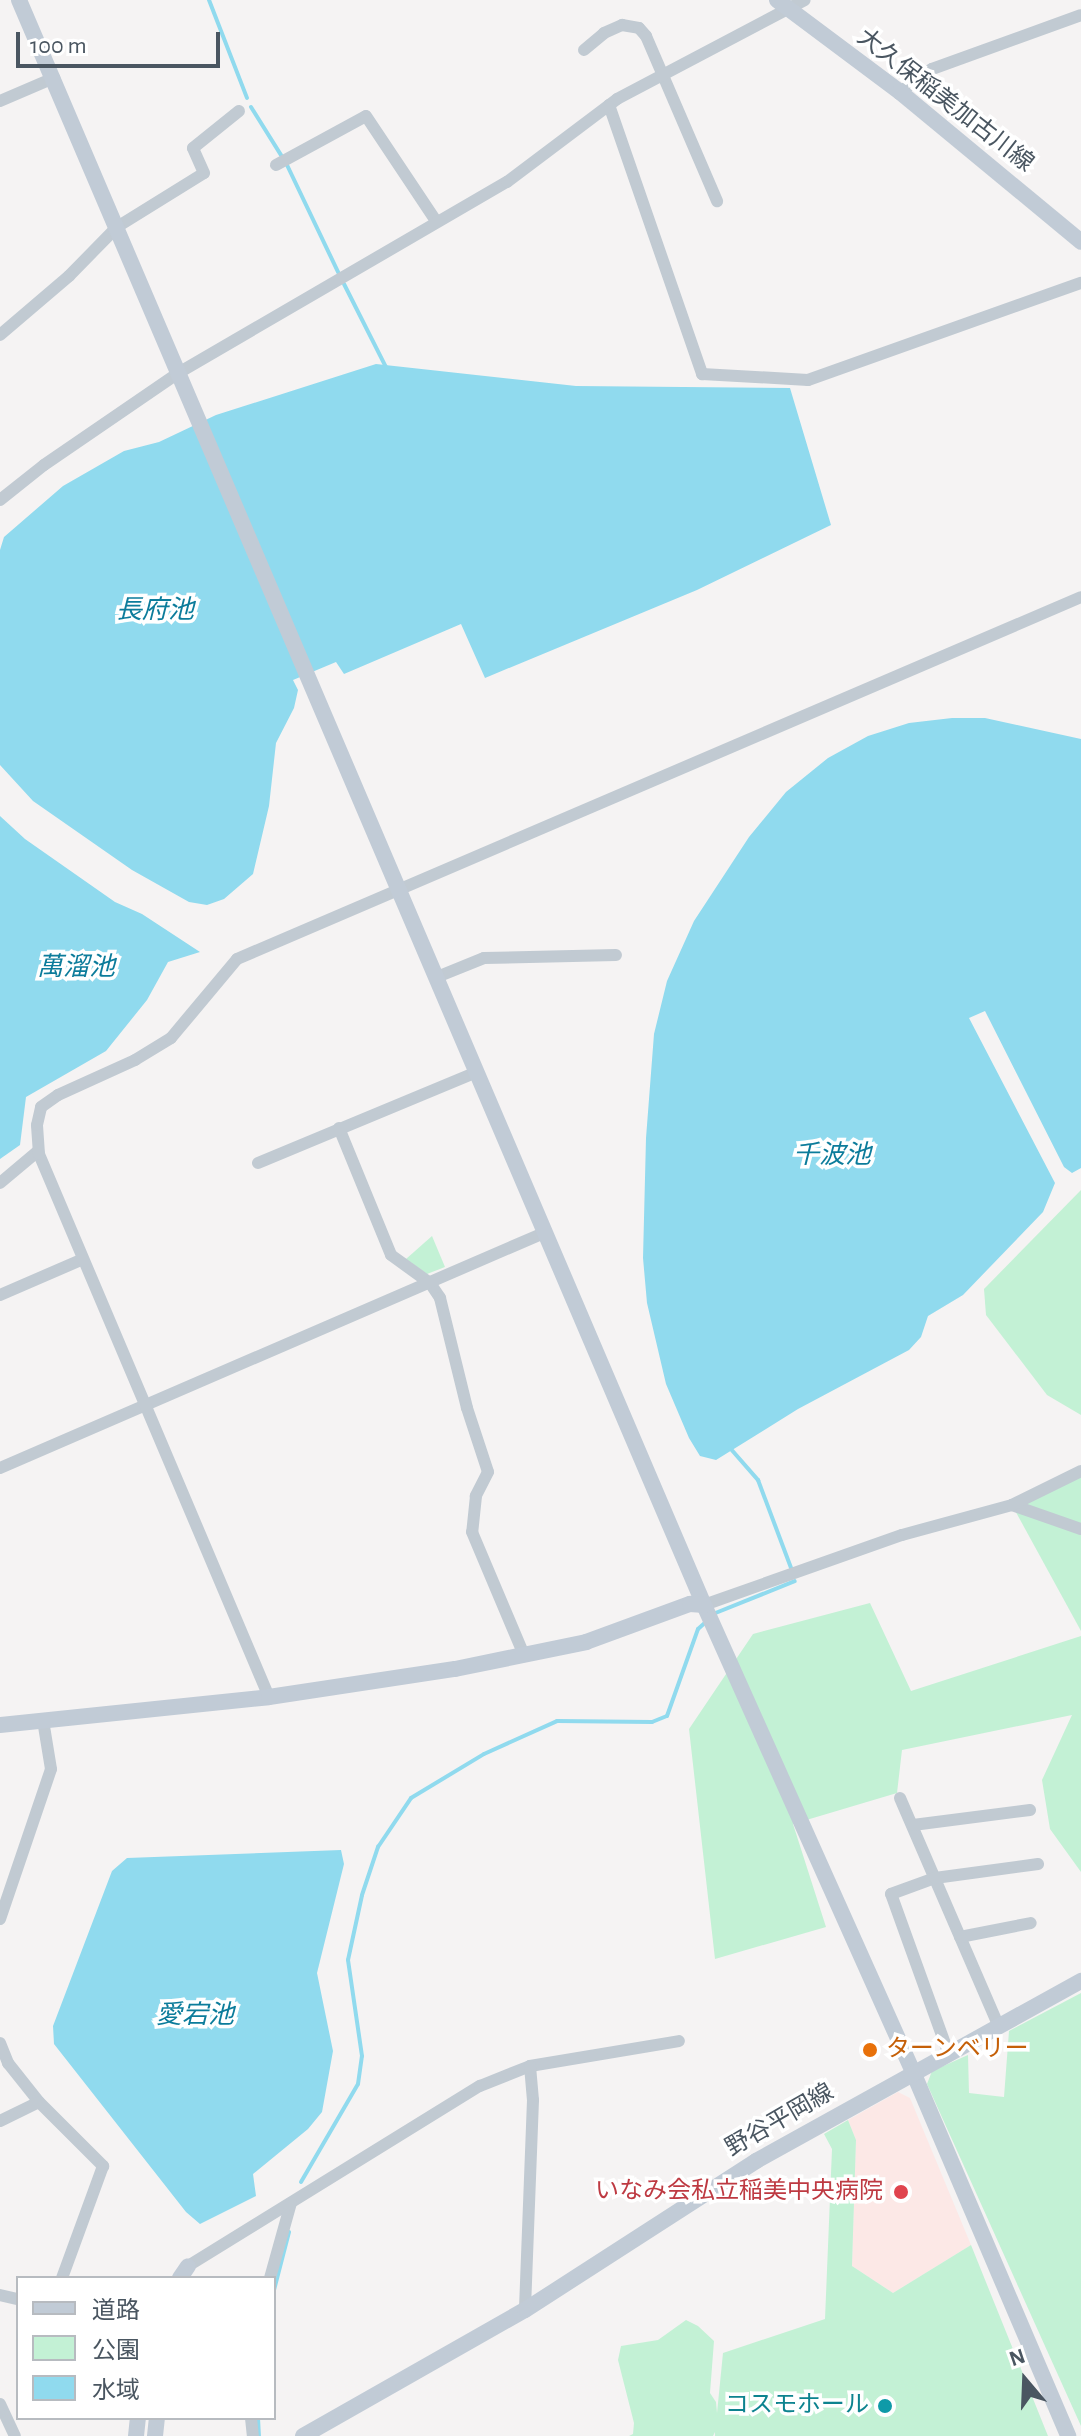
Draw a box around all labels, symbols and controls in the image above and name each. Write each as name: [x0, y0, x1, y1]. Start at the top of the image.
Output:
scale bar: [20, 16, 224, 66]
street label: 大久保稲美加古川線: [851, 23, 1039, 179]
text: 100 m: [30, 34, 87, 58]
water label: 長府池: [116, 595, 194, 627]
water label: 萬溜池: [37, 952, 115, 984]
water label: 千波池: [793, 1140, 871, 1172]
water label: 愛宕池: [156, 2000, 234, 2032]
place label: ターンベリー: [886, 2036, 1030, 2064]
marker: ターンベリー: [861, 2041, 879, 2059]
street label: 野谷平岡線: [721, 2079, 839, 2163]
place label: いなみ会私立稲美中央病院: [595, 2178, 883, 2206]
marker: いなみ会私立稲美中央病院: [890, 2181, 912, 2203]
legend: [16, 2276, 276, 2420]
text: 道路: [92, 2299, 140, 2323]
text: 公園: [92, 2339, 140, 2363]
north arrow: [985, 2340, 1065, 2420]
text: N: [1006, 2344, 1028, 2370]
text: 水域: [92, 2379, 140, 2403]
place label: コスモホール: [725, 2392, 869, 2420]
marker: コスモホール: [876, 2397, 894, 2415]

